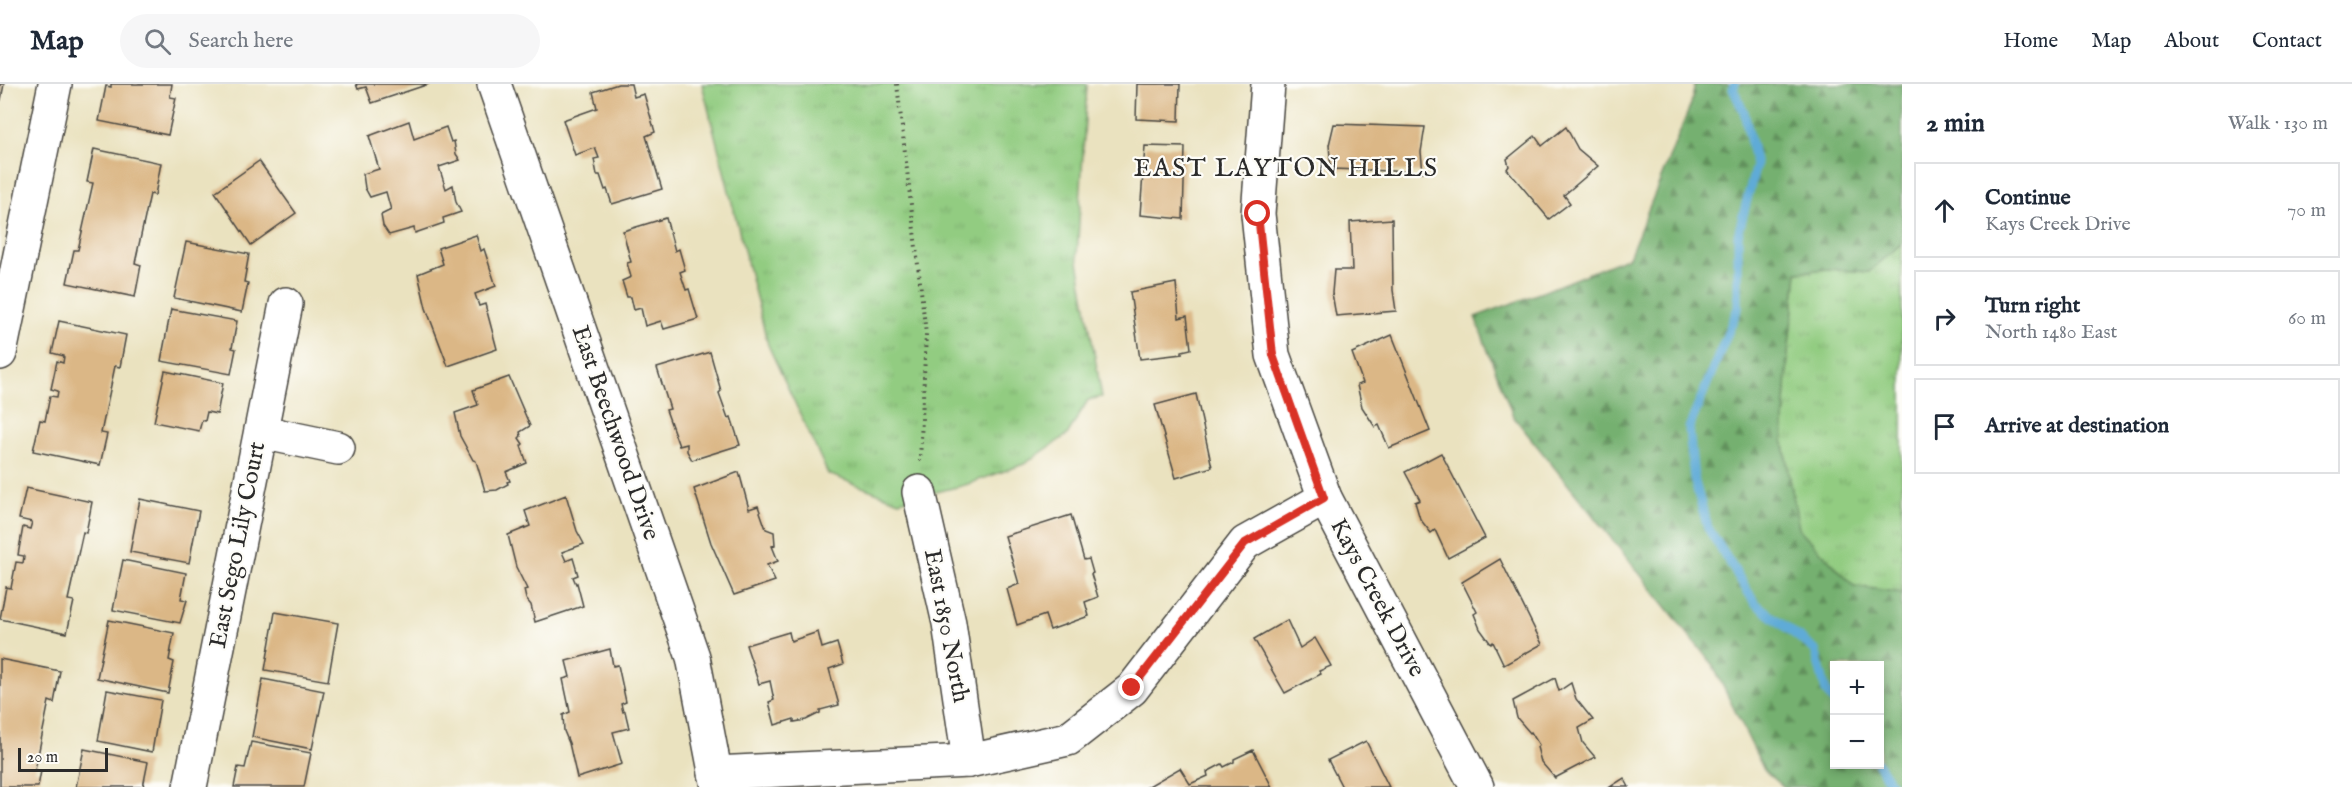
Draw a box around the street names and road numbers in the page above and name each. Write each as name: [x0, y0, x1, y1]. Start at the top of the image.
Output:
street label: East Beechwood Drive: [564, 322, 666, 544]
street label: East Sego Lily Court: [203, 439, 273, 651]
street label: Kays Creek Drive: [1322, 514, 1432, 682]
street label: East 1850 North: [916, 547, 976, 706]

